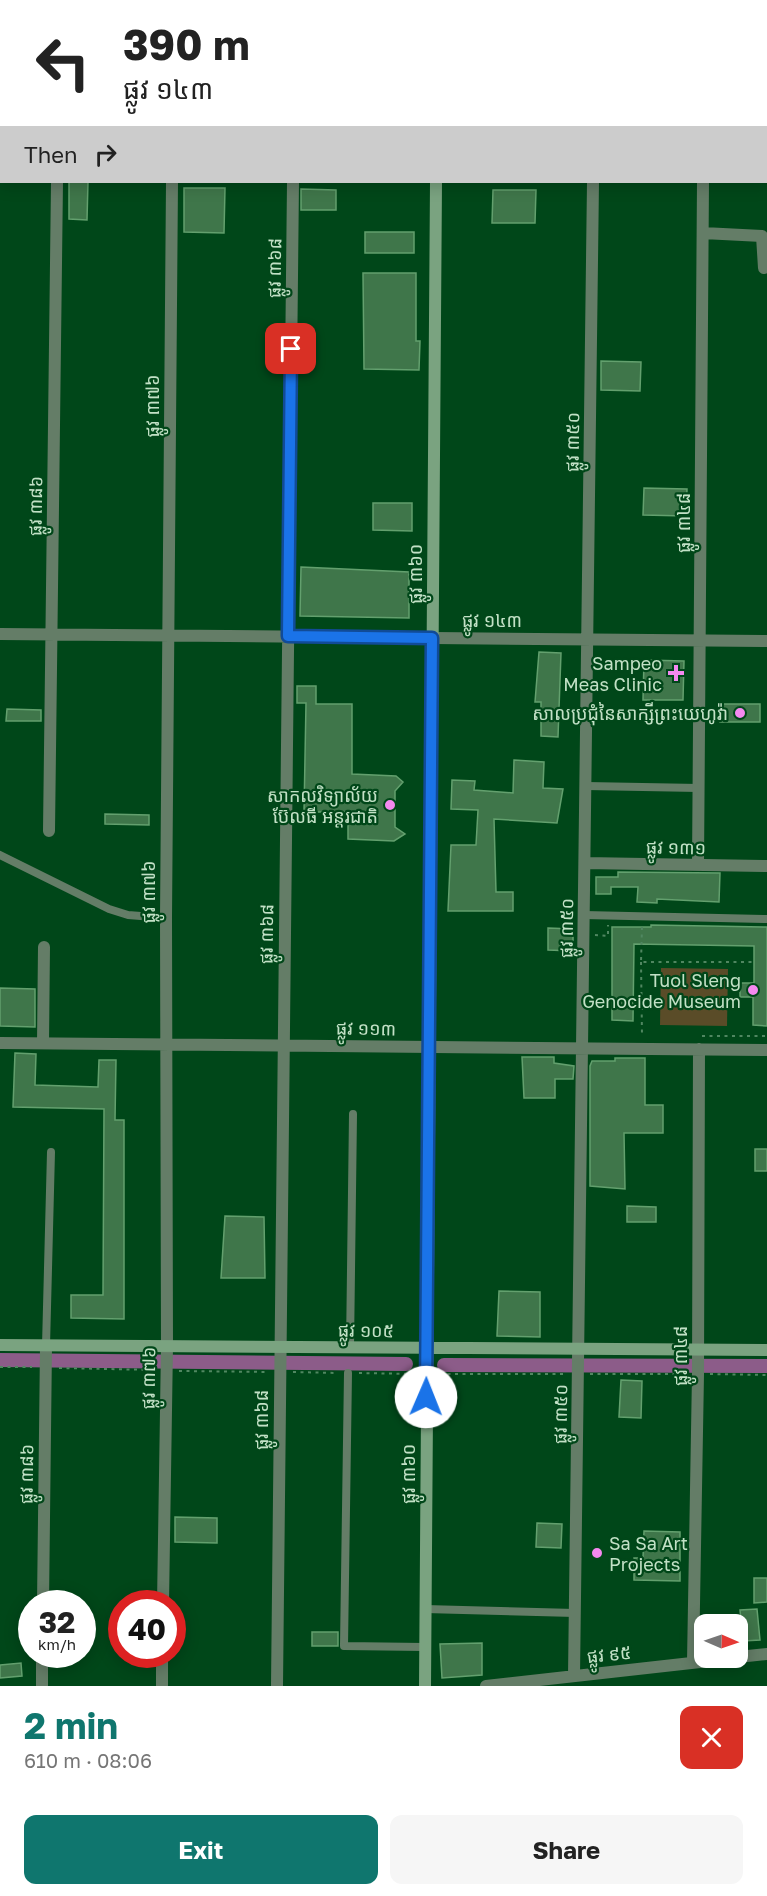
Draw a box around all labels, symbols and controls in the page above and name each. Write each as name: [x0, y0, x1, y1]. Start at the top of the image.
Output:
text: 390 m: [123, 19, 250, 69]
icon: left: [24, 24, 102, 102]
text: ផ្លូវ ១៤៣: [123, 73, 213, 105]
icon: right: [89, 138, 122, 171]
text: Then: [24, 141, 77, 168]
street label: ផ្លូវ ៣៦៨: [262, 238, 292, 298]
pin: [265, 323, 316, 374]
icon: arrive: [274, 332, 307, 365]
street label: ផ្លូវ ៣៧៦: [141, 375, 169, 437]
street label: ផ្លូវ ៣៥០: [560, 412, 590, 472]
street label: ផ្លូវ ៣៨៦: [23, 476, 53, 536]
street label: ផ្លូវ ៣៤៨: [672, 493, 700, 553]
street label: ផ្លូវ ៣៦០: [404, 544, 432, 604]
street label: ផ្លូវ ១៤៣: [462, 609, 522, 637]
place label: Sampeo Meas Clinic: [563, 652, 662, 695]
marker: Sampeo Meas Clinic: [667, 664, 685, 682]
place label: សាលប្រជុំនៃសាក្សីព្រះយេហូវ៉ា: [532, 702, 728, 726]
marker: សាលប្រជុំនៃសាក្សីព្រះយេហូវ៉ា: [733, 706, 747, 720]
place label: សាកលវិទ្យាល័យ ប៊ែលធី អន្តរជាតិ: [267, 784, 378, 828]
marker: សាកលវិទ្យាល័យ ប៊ែលធី អន្តរជាតិ: [383, 798, 397, 812]
street label: ផ្លូវ ១៣១: [646, 835, 706, 865]
street label: ផ្លូវ ៣៧៦: [137, 861, 165, 923]
street label: ផ្លូវ ៣៥០: [554, 898, 584, 958]
street label: ផ្លូវ ៣៦៨: [254, 904, 284, 964]
place label: Tuol Sleng Genocide Museum: [582, 969, 741, 1012]
marker: Tuol Sleng Genocide Museum: [746, 983, 760, 997]
street label: ផ្លូវ ១១៣: [336, 1016, 396, 1046]
street label: ផ្លូវ ១០៥: [338, 1319, 394, 1348]
street label: ផ្លូវ ៣៤៨: [669, 1326, 697, 1386]
street label: ផ្លូវ ៣៧៦: [136, 1346, 166, 1410]
position arrow: [394, 1365, 458, 1429]
street label: ផ្លូវ ៣៥០: [548, 1384, 578, 1444]
street label: ផ្លូវ ៣៦៨: [250, 1390, 278, 1450]
street label: ផ្លូវ ៣៨៦: [14, 1444, 44, 1504]
street label: ផ្លូវ ៣៦០: [397, 1444, 425, 1504]
place label: Sa Sa Art Projects: [609, 1532, 688, 1575]
marker: Sa Sa Art Projects: [590, 1546, 604, 1560]
speed limit sign: 40: [108, 1590, 186, 1668]
text: 32: [39, 1604, 75, 1640]
north arrow: [694, 1614, 748, 1668]
map controls: [694, 1614, 748, 1668]
text: km/h: [38, 1635, 76, 1653]
street label: ផ្លូវ ៩៥: [586, 1641, 633, 1674]
text: 2 min: [24, 1704, 118, 1747]
button: close: [680, 1706, 743, 1769]
text: 610 m · 08:06: [24, 1748, 152, 1772]
button: Exit: [24, 1815, 378, 1884]
button: Share: [390, 1815, 743, 1884]

